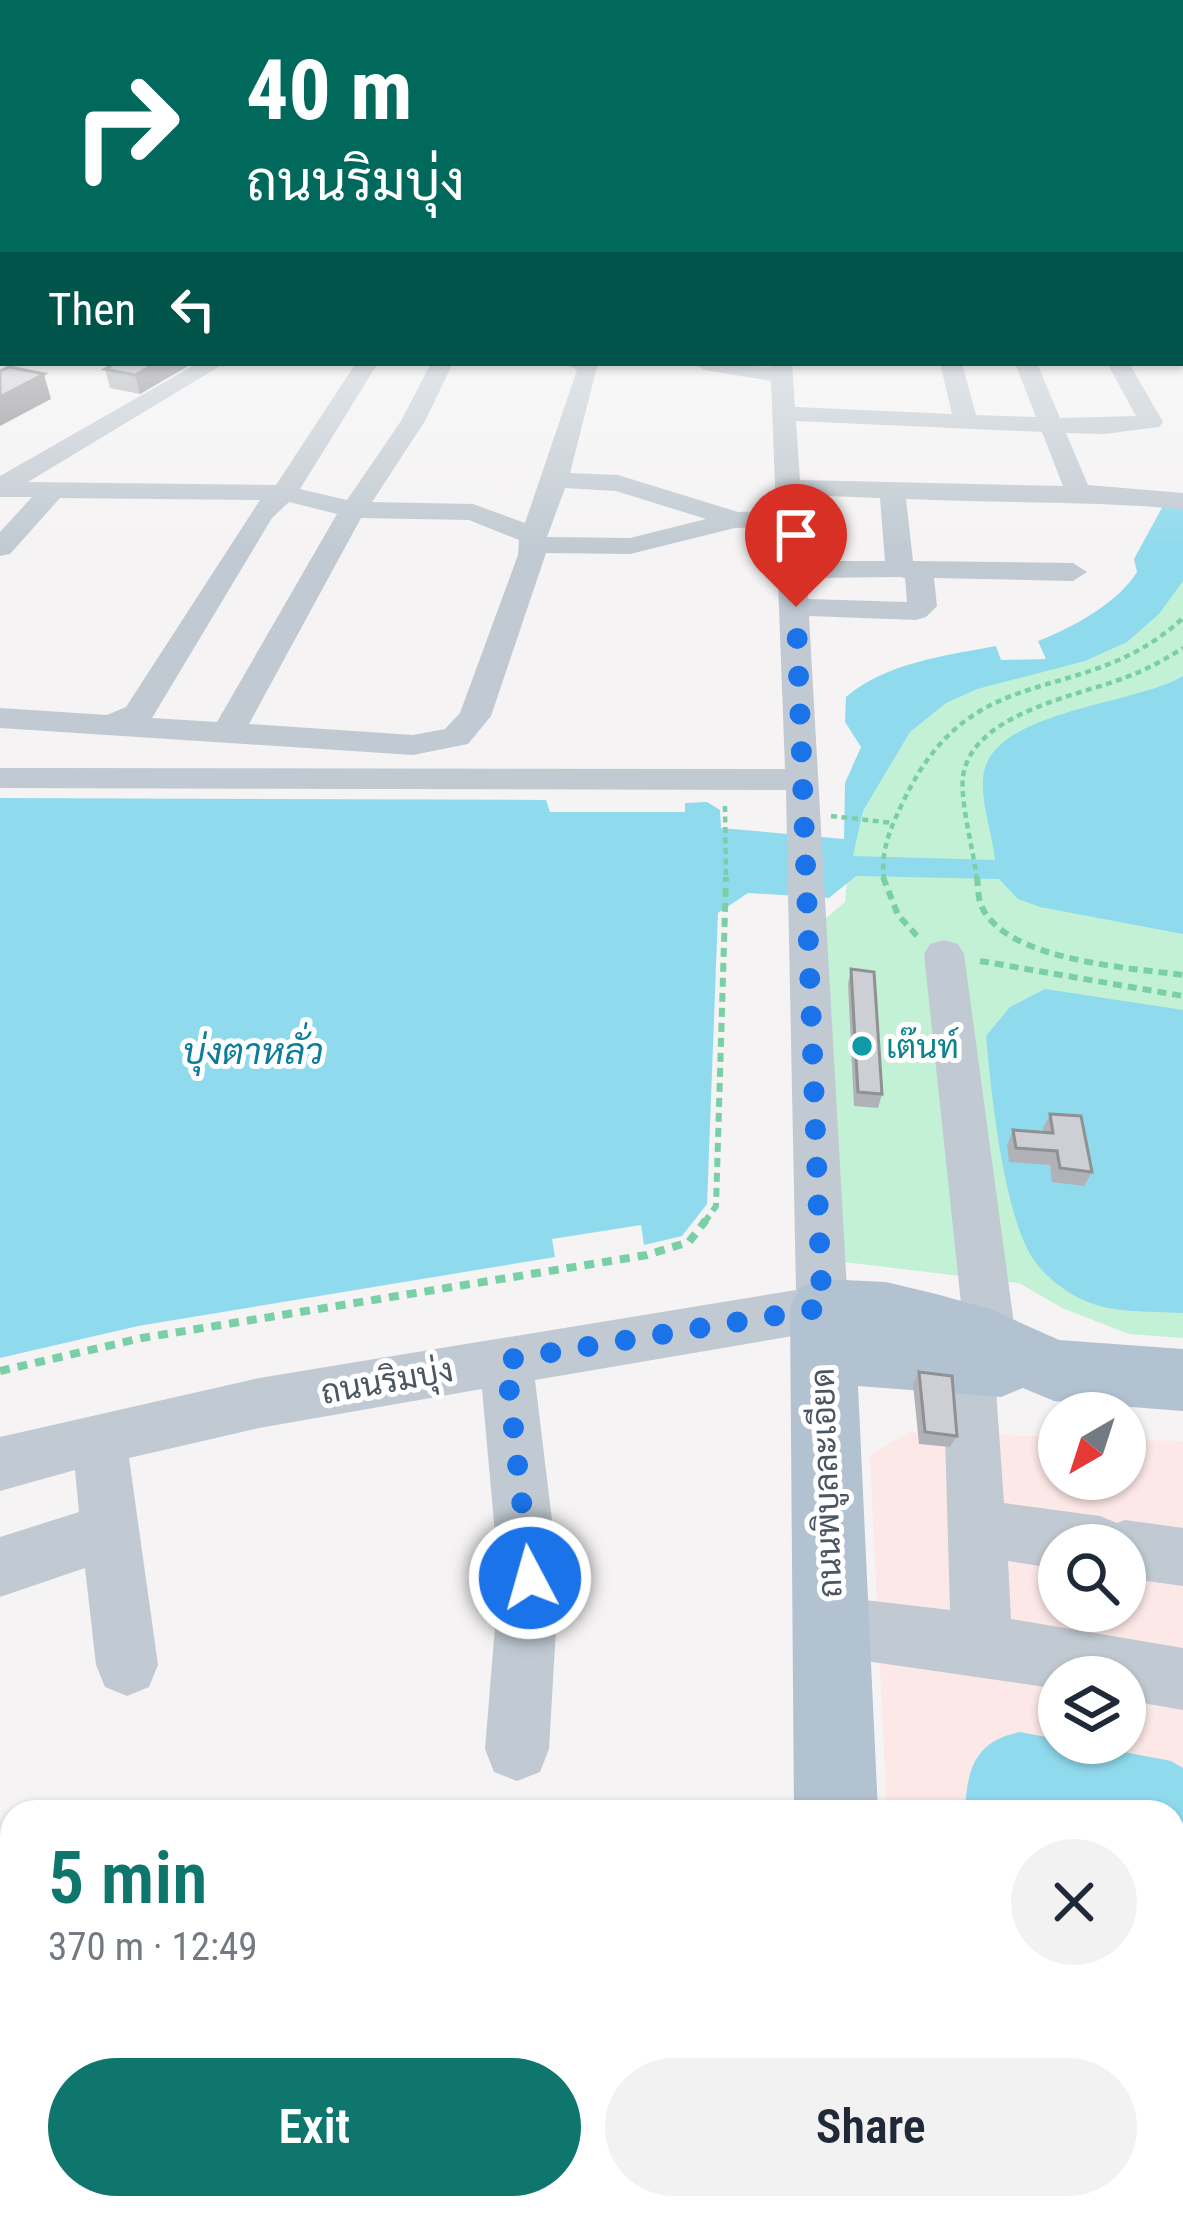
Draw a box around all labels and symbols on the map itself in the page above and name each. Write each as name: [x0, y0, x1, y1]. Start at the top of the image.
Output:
pin: [745, 484, 847, 607]
water label: บุ่งตาหลั่ว: [182, 1022, 324, 1076]
place label: เต๊นท์: [886, 1026, 959, 1066]
marker: เต๊นท์: [849, 1033, 875, 1059]
street label: ถนนริมบุ่ง: [318, 1350, 457, 1415]
street label: ถนนพิบูลละเอียด: [802, 1367, 853, 1599]
north arrow: [1038, 1392, 1146, 1500]
position arrow: [467, 1515, 593, 1641]

